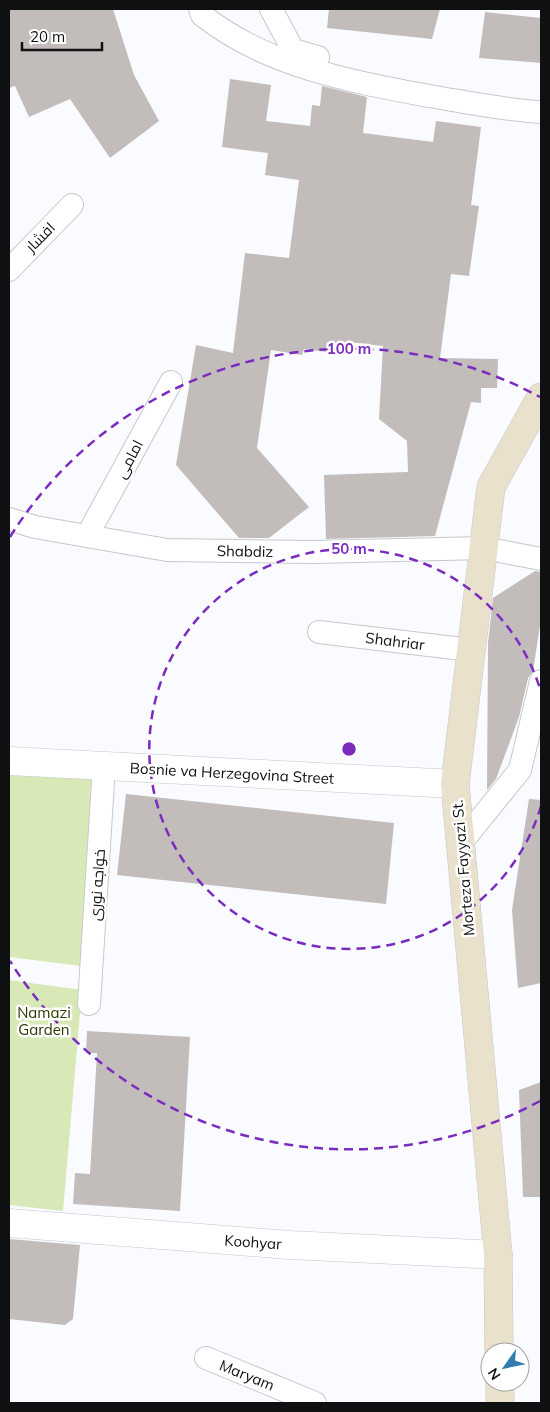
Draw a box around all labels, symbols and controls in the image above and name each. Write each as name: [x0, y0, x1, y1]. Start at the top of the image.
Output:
scale bar: [22, 20, 102, 52]
text: 20 m: [30, 27, 65, 46]
street label: افشار: [20, 218, 59, 257]
text: 100 m: [327, 339, 371, 358]
street label: امامی: [111, 436, 148, 482]
text: 50 m: [331, 539, 367, 558]
street label: Shabdiz: [217, 541, 274, 561]
street label: Shahriar: [364, 628, 426, 654]
centre of rings: [340, 740, 358, 758]
street label: Bosnie va Herzegovina Street: [129, 758, 335, 788]
street label: Morteza Fayyazi St.: [448, 799, 478, 937]
street label: خواجه نوری: [85, 848, 110, 922]
park label: Namazi Garden: [17, 1003, 71, 1039]
street label: Koohyar: [224, 1231, 283, 1254]
north arrow: [480, 1342, 530, 1392]
street label: Maryam: [217, 1355, 277, 1395]
text: N: [484, 1365, 505, 1383]

